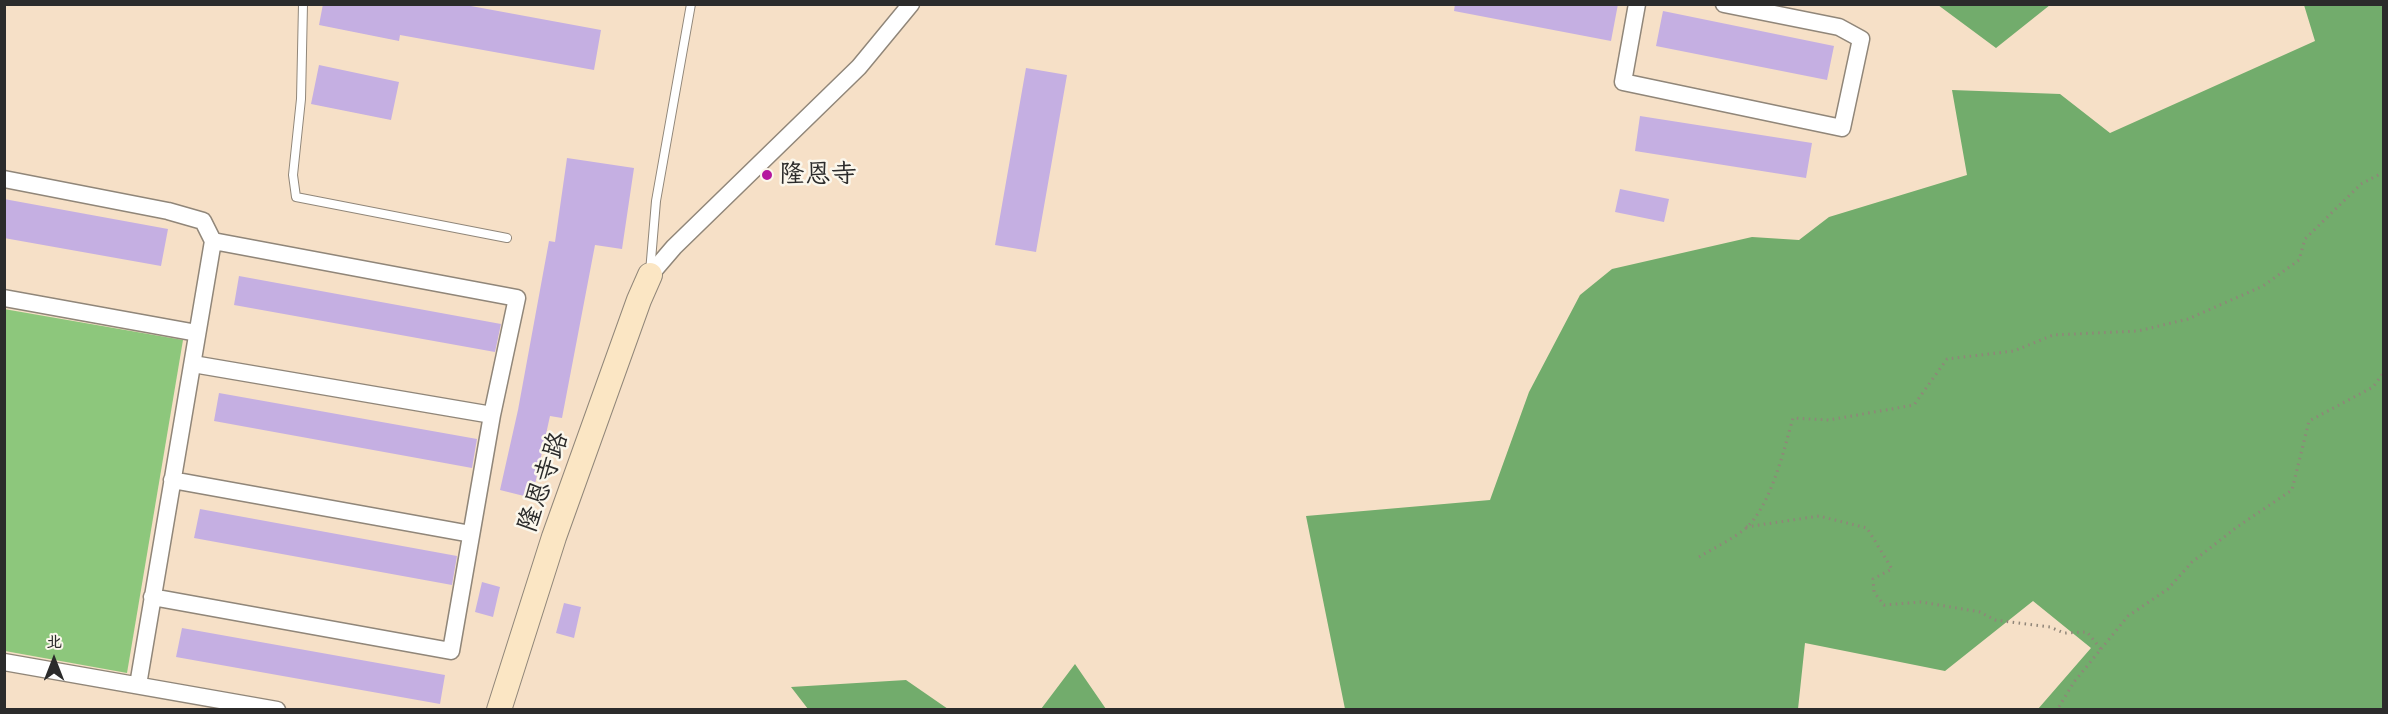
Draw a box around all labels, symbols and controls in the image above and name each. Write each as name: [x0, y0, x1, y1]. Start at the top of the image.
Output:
place label: 隆恩寺: [779, 159, 857, 191]
marker: 隆恩寺: [760, 168, 774, 182]
street label: 隆恩寺路: [512, 428, 576, 536]
north arrow: [24, 630, 84, 690]
text: 北: [46, 632, 62, 652]

